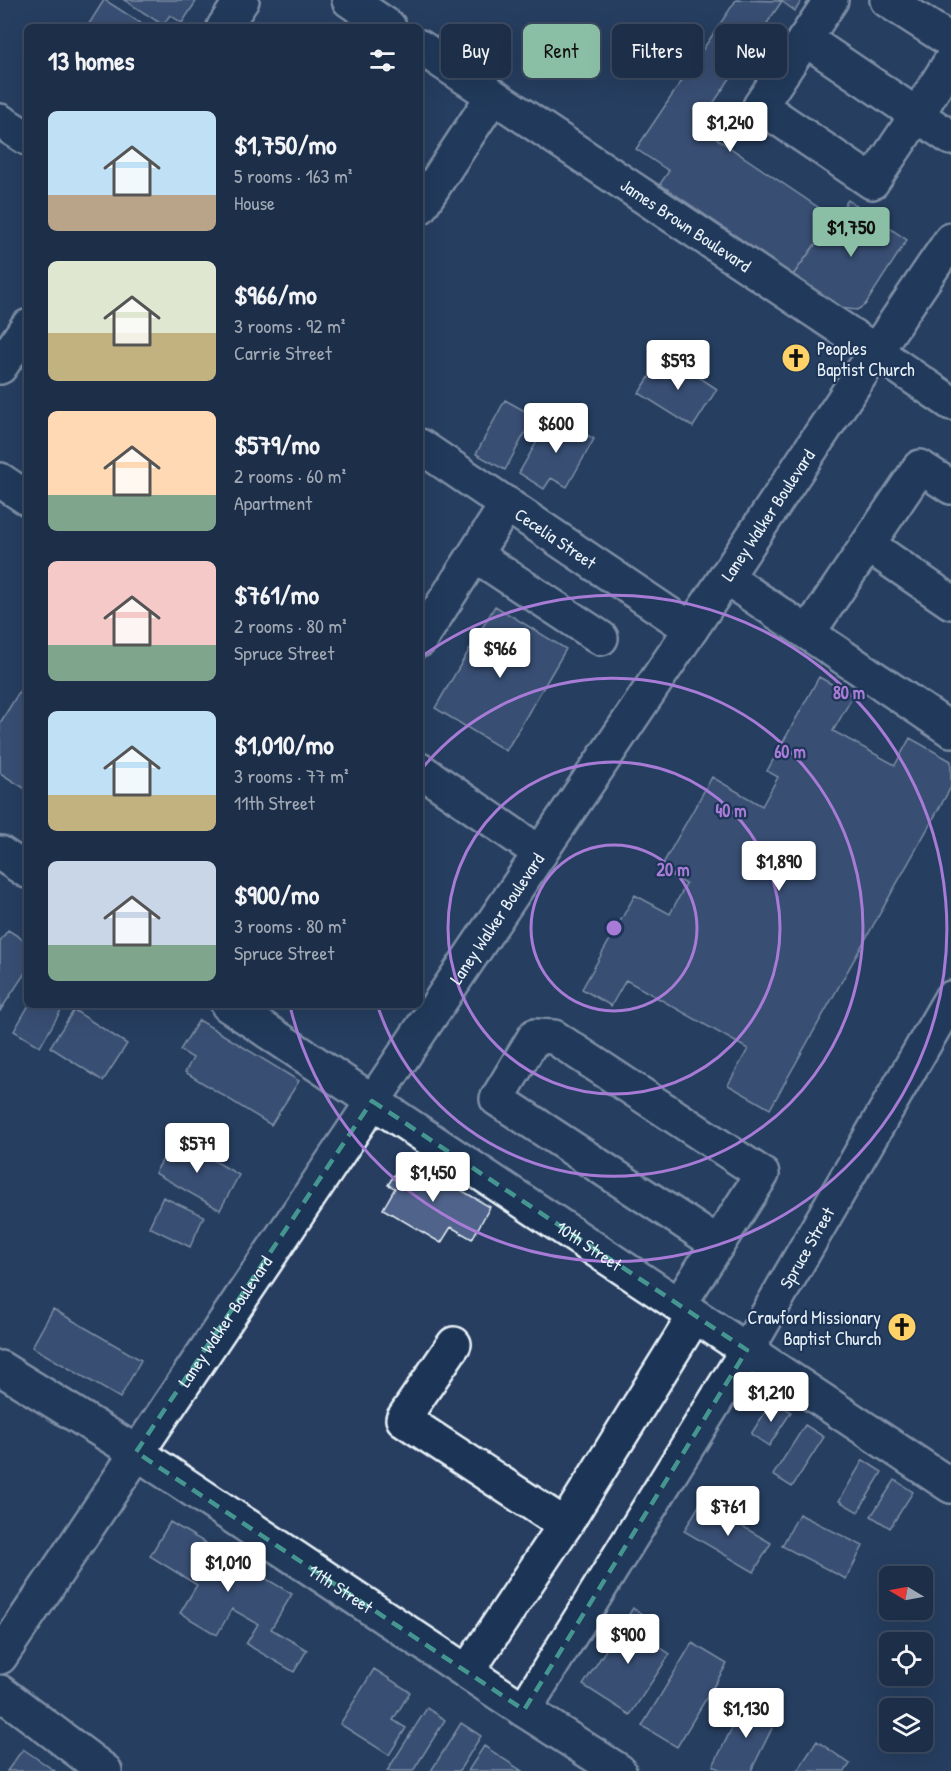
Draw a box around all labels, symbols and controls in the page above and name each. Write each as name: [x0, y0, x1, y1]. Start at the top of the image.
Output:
chip: Buy: [441, 24, 511, 78]
chip: Rent: [523, 24, 600, 78]
chip: Filters: [612, 24, 703, 78]
chip: New: [715, 24, 787, 78]
text: 13 homes: [48, 43, 135, 78]
icon: filters: [366, 44, 399, 77]
pin: $1,240: [681, 102, 779, 153]
text: $1,240: [706, 108, 754, 135]
text: $1,750/mo: [234, 127, 337, 162]
icon: home: [96, 135, 168, 207]
text: 5 rooms · 163 m²: [234, 162, 352, 189]
street label: James Brown Boulevard: [616, 172, 756, 277]
text: House: [234, 189, 275, 216]
pin: $1,750: [802, 207, 900, 258]
text: $1,750: [827, 213, 875, 240]
text: $966/mo: [234, 277, 317, 312]
icon: home: [96, 285, 168, 357]
text: 3 rooms · 92 m²: [234, 312, 345, 339]
place label: Peoples Baptist Church: [817, 336, 915, 382]
text: Carrie Street: [234, 339, 332, 366]
pin: $593: [642, 340, 714, 391]
church icon: Peoples Baptist Church: [780, 342, 812, 374]
text: $593: [661, 346, 695, 373]
pin: $600: [520, 403, 592, 454]
text: $600: [538, 409, 574, 436]
text: $579/mo: [234, 427, 320, 462]
icon: home: [96, 435, 168, 507]
street label: Laney Walker Boulevard: [714, 444, 820, 586]
text: 2 rooms · 60 m²: [234, 462, 346, 489]
text: Apartment: [234, 489, 312, 516]
street label: Cecelia Street: [510, 501, 602, 575]
text: $761/mo: [234, 577, 319, 612]
icon: home: [96, 585, 168, 657]
text: 2 rooms · 80 m²: [234, 612, 347, 639]
pin: $966: [464, 628, 536, 679]
text: $966: [483, 634, 517, 661]
text: Spruce Street: [234, 639, 334, 666]
text: 80 m: [833, 680, 865, 705]
text: $1,010/mo: [234, 727, 334, 762]
icon: home: [96, 735, 168, 807]
text: 60 m: [774, 739, 806, 764]
text: 3 rooms · 77 m²: [234, 762, 348, 789]
text: 11th Street: [234, 789, 315, 816]
text: 40 m: [715, 798, 747, 823]
pin: $1,890: [730, 841, 828, 892]
text: $1,890: [756, 847, 802, 874]
street label: Laney Walker Boulevard: [443, 848, 550, 989]
text: 20 m: [657, 857, 689, 882]
text: $900/mo: [234, 877, 319, 912]
icon: home: [96, 885, 168, 957]
text: 3 rooms · 80 m²: [234, 912, 346, 939]
centre of rings: [604, 918, 624, 938]
text: Spruce Street: [234, 939, 334, 966]
pin: $579: [161, 1123, 233, 1174]
text: $579: [179, 1129, 215, 1156]
pin: $1,450: [384, 1152, 482, 1203]
text: $1,450: [410, 1158, 456, 1185]
street label: Spruce Street: [773, 1201, 840, 1293]
street label: 10th Street: [551, 1214, 628, 1277]
street label: Laney Walker Boulevard: [171, 1251, 278, 1392]
place label: Crawford Missionary Baptist Church: [747, 1305, 881, 1351]
church icon: Crawford Missionary Baptist Church: [886, 1311, 918, 1343]
pin: $1,210: [722, 1372, 820, 1423]
text: $1,210: [747, 1378, 795, 1405]
pin: $761: [692, 1486, 764, 1537]
text: $761: [710, 1492, 746, 1519]
pin: $1,010: [179, 1542, 277, 1593]
text: $1,010: [205, 1548, 251, 1575]
street label: 11th Street: [304, 1558, 379, 1619]
north arrow: [879, 1566, 933, 1620]
map controls: [879, 1566, 933, 1752]
pin: $900: [592, 1614, 664, 1665]
text: $900: [610, 1620, 646, 1647]
button: locate: [879, 1632, 933, 1686]
pin: $1,130: [697, 1688, 795, 1739]
text: $1,130: [723, 1694, 769, 1721]
button: layers: [879, 1698, 933, 1752]

